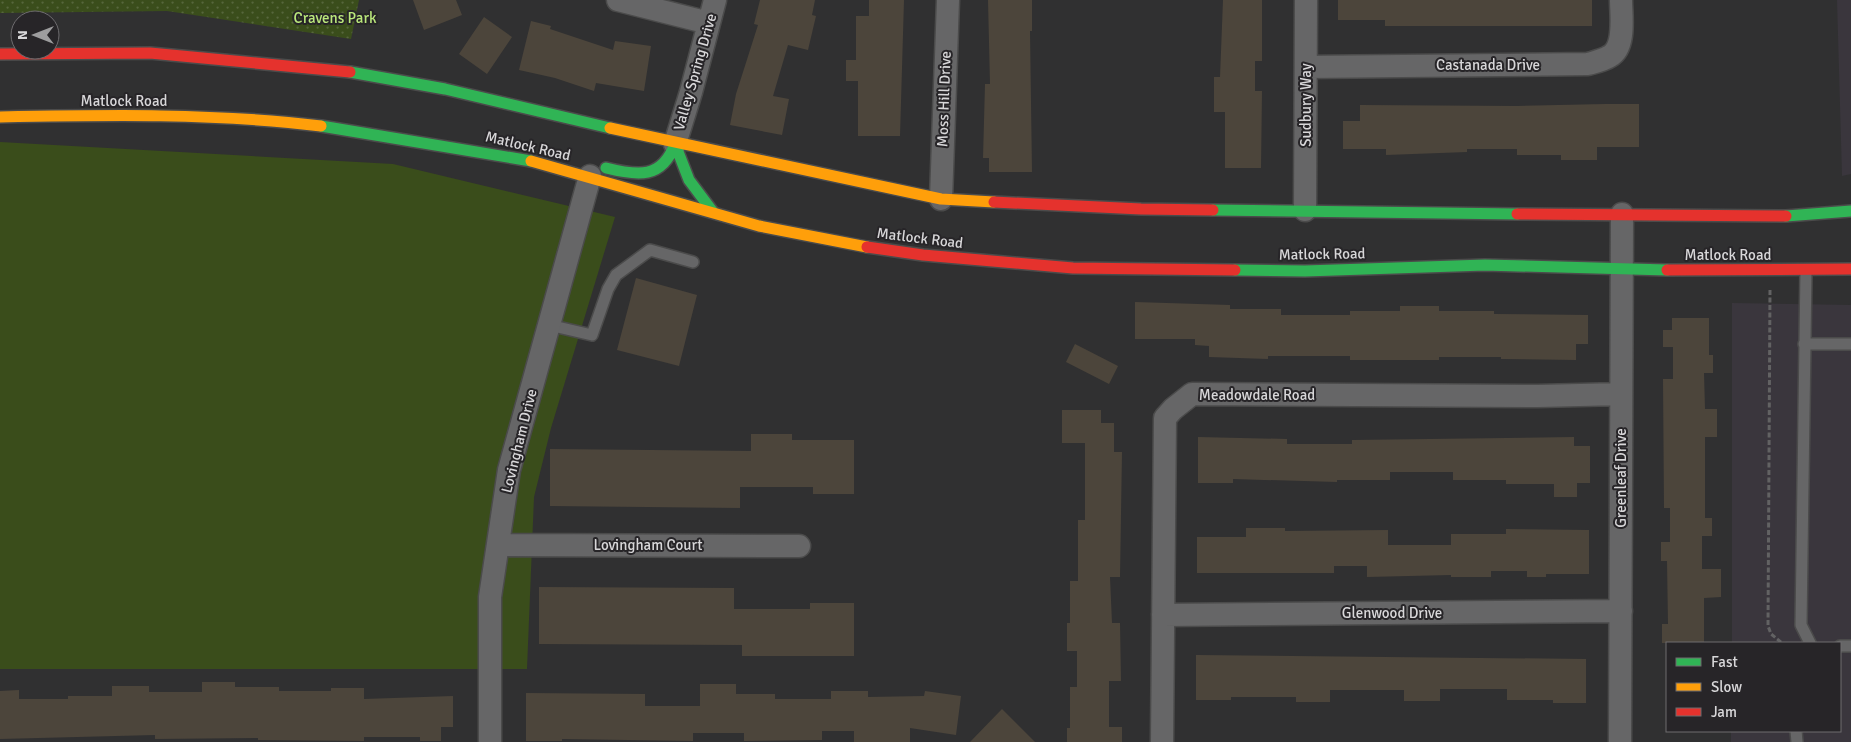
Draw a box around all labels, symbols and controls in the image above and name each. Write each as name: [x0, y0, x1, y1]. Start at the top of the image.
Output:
park label: Cravens Park: [294, 9, 377, 27]
north arrow: [10, 10, 60, 60]
street label: Valley Spring Drive: [670, 11, 720, 133]
text: N: [14, 30, 31, 40]
street label: Moss Hill Drive: [933, 51, 955, 147]
street label: Castanada Drive: [1436, 56, 1540, 74]
street label: Sudbury Way: [1297, 63, 1315, 147]
street label: Matlock Road: [81, 92, 167, 110]
street label: Matlock Road: [484, 127, 572, 165]
street label: Matlock Road: [876, 224, 964, 252]
street label: Matlock Road: [1278, 244, 1366, 264]
street label: Matlock Road: [1685, 246, 1771, 264]
street label: Meadowdale Road: [1199, 386, 1315, 404]
street label: Lovingham Drive: [497, 387, 541, 495]
street label: Greenleaf Drive: [1612, 428, 1630, 528]
street label: Lovingham Court: [594, 536, 702, 554]
street label: Glenwood Drive: [1342, 604, 1442, 622]
legend: [1666, 642, 1841, 732]
text: Fast: [1711, 653, 1738, 671]
text: Slow: [1711, 678, 1742, 696]
text: Jam: [1711, 703, 1737, 721]

